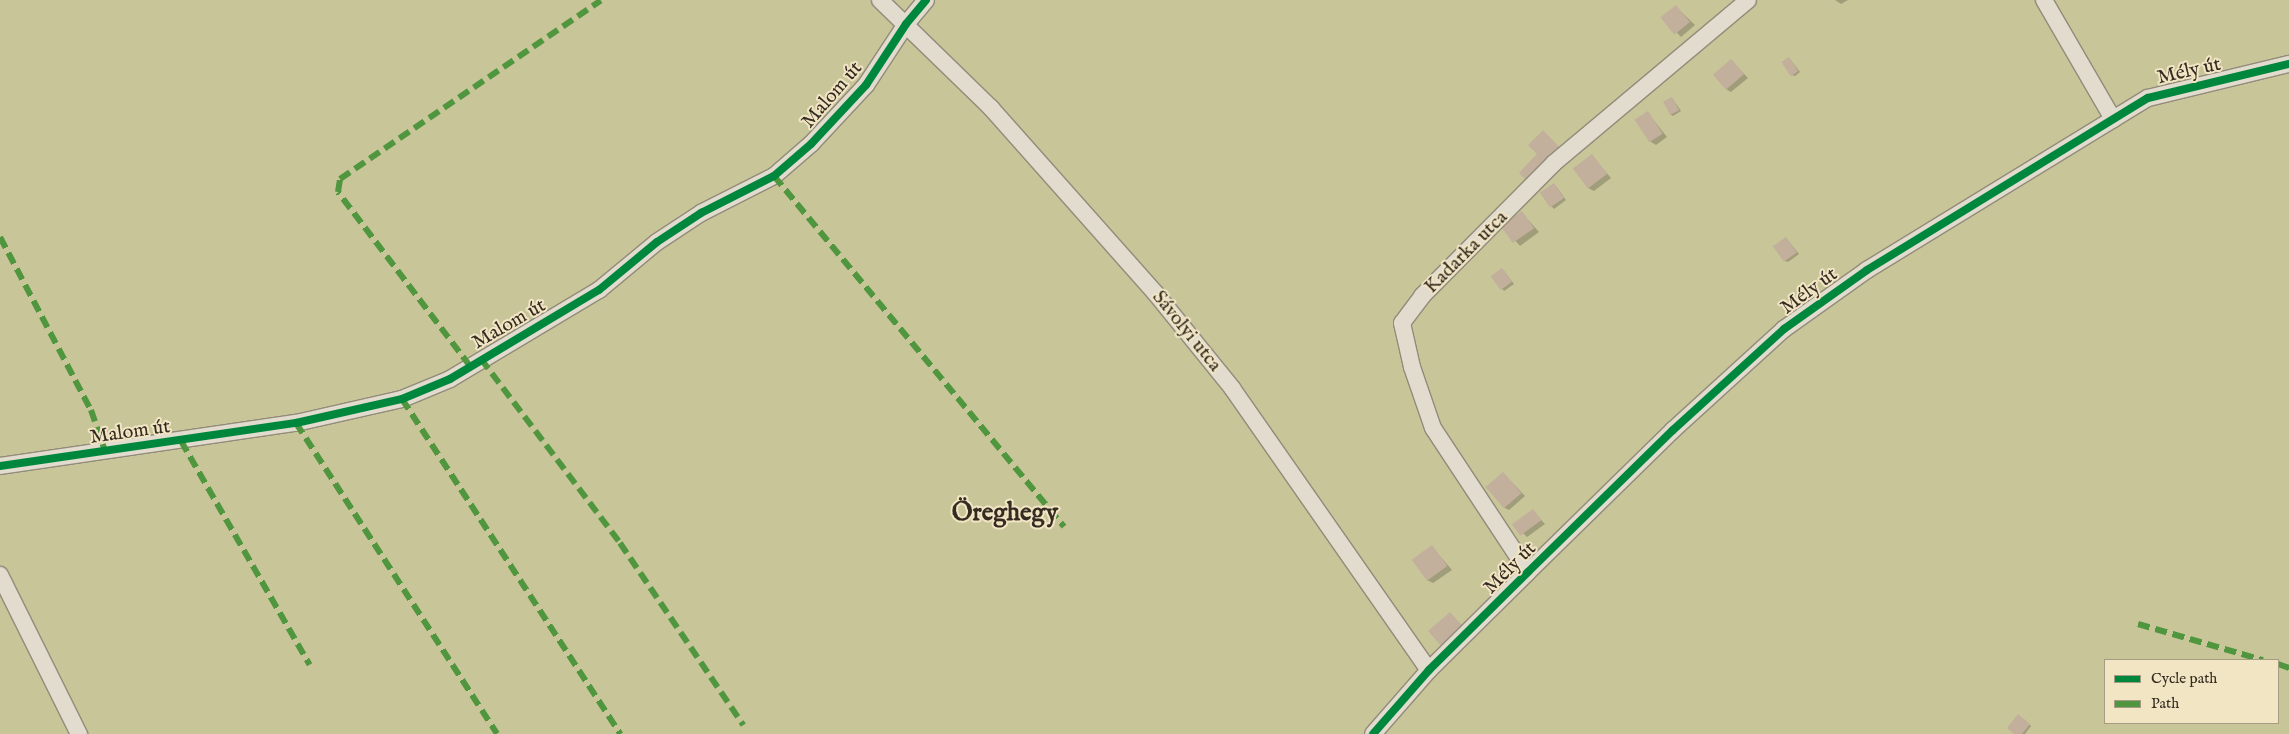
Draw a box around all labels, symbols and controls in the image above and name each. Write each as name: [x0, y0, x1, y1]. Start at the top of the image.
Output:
street label: Mély út: [2155, 52, 2223, 90]
street label: Malom út: [796, 57, 868, 133]
street label: Kadarka utca: [1419, 205, 1513, 299]
street label: Mély út: [1776, 262, 1842, 320]
street label: Sávolyi utca: [1147, 286, 1227, 376]
street label: Malom út: [468, 293, 550, 355]
street label: Malom út: [88, 415, 172, 449]
district label: Öreghegy: [952, 498, 1058, 528]
street label: Mély út: [1479, 537, 1541, 599]
legend: [2104, 659, 2279, 724]
text: Cycle path: [2151, 669, 2217, 688]
text: Path: [2151, 694, 2179, 713]

